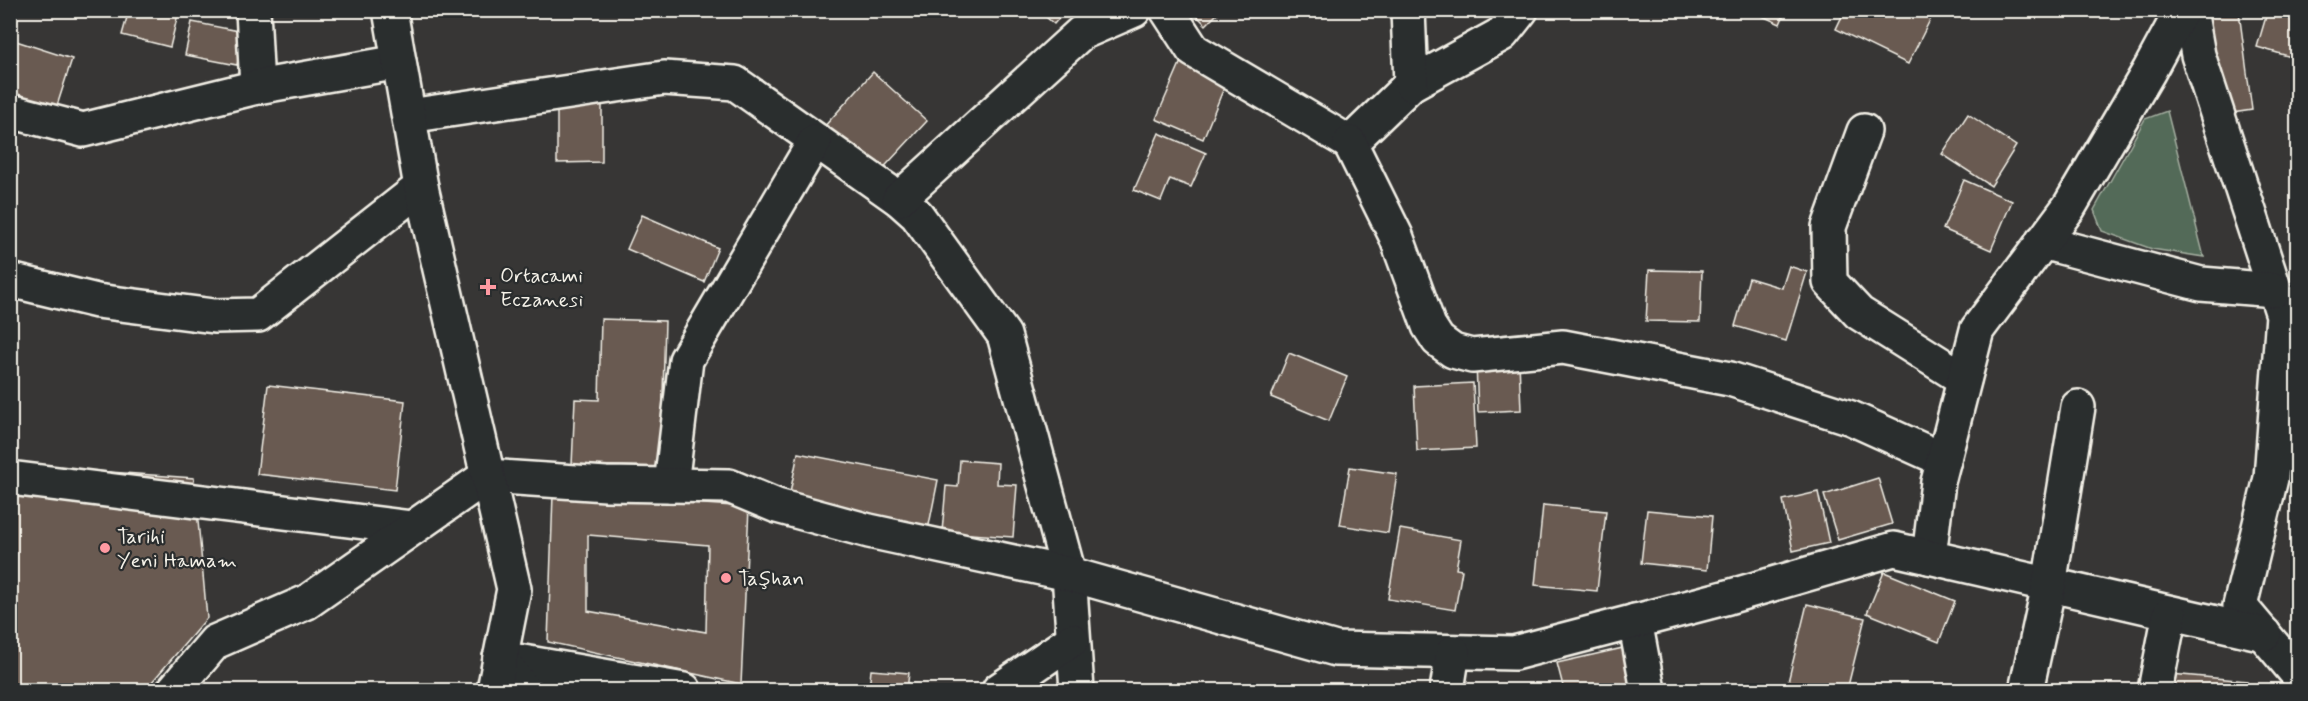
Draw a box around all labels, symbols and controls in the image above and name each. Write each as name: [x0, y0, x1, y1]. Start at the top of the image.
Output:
place label: Ortacami Eczanesi: [500, 262, 584, 314]
marker: Ortacami Eczanesi: [481, 280, 495, 294]
place label: Tarihi Yeni Hamam: [117, 523, 237, 575]
marker: Tarihi Yeni Hamam: [98, 541, 112, 555]
place label: Taşhan: [738, 565, 804, 593]
marker: Taşhan: [719, 571, 733, 585]

